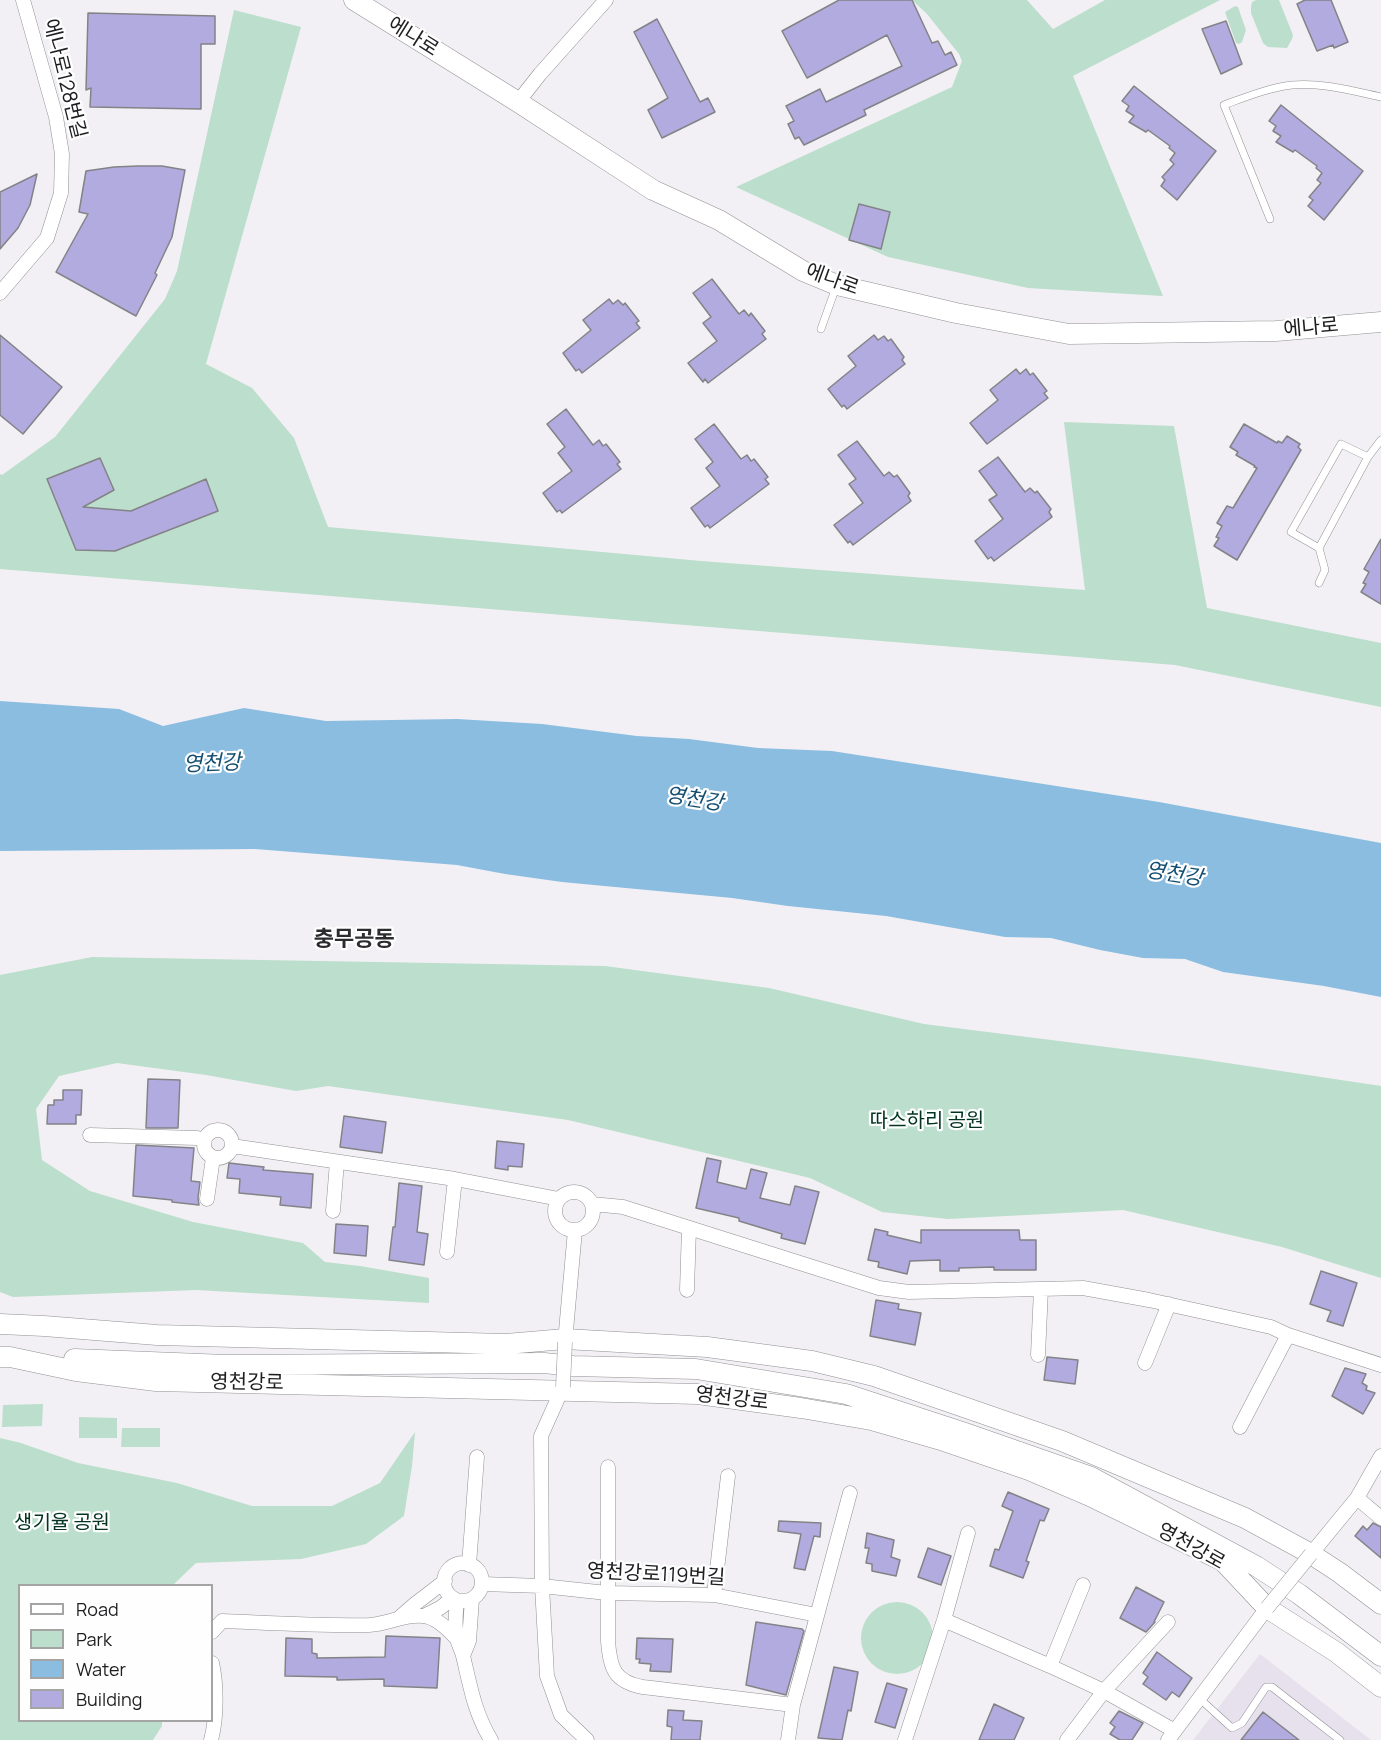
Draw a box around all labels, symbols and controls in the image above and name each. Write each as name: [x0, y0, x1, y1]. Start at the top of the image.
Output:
street label: 에나로: [383, 12, 443, 62]
street label: 에나로128번길: [38, 17, 90, 141]
street label: 에나로: [802, 259, 862, 301]
street label: 에나로: [1282, 314, 1340, 342]
water label: 영천강: [183, 750, 241, 778]
water label: 영천강: [663, 783, 725, 817]
water label: 영천강: [1143, 858, 1205, 892]
district label: 충무공동: [314, 927, 394, 953]
park label: 따스하리 공원: [870, 1109, 984, 1133]
street label: 영천강로: [210, 1370, 284, 1396]
street label: 영천강로: [694, 1383, 770, 1415]
park label: 생기율 공원: [14, 1511, 110, 1535]
street label: 영천강로: [1153, 1519, 1229, 1575]
street label: 영천강로119번길: [586, 1559, 726, 1591]
legend: [18, 1584, 213, 1722]
text: Road: [76, 1597, 119, 1621]
text: Park: [76, 1627, 112, 1651]
text: Water: [76, 1657, 126, 1681]
text: Building: [76, 1687, 142, 1711]

